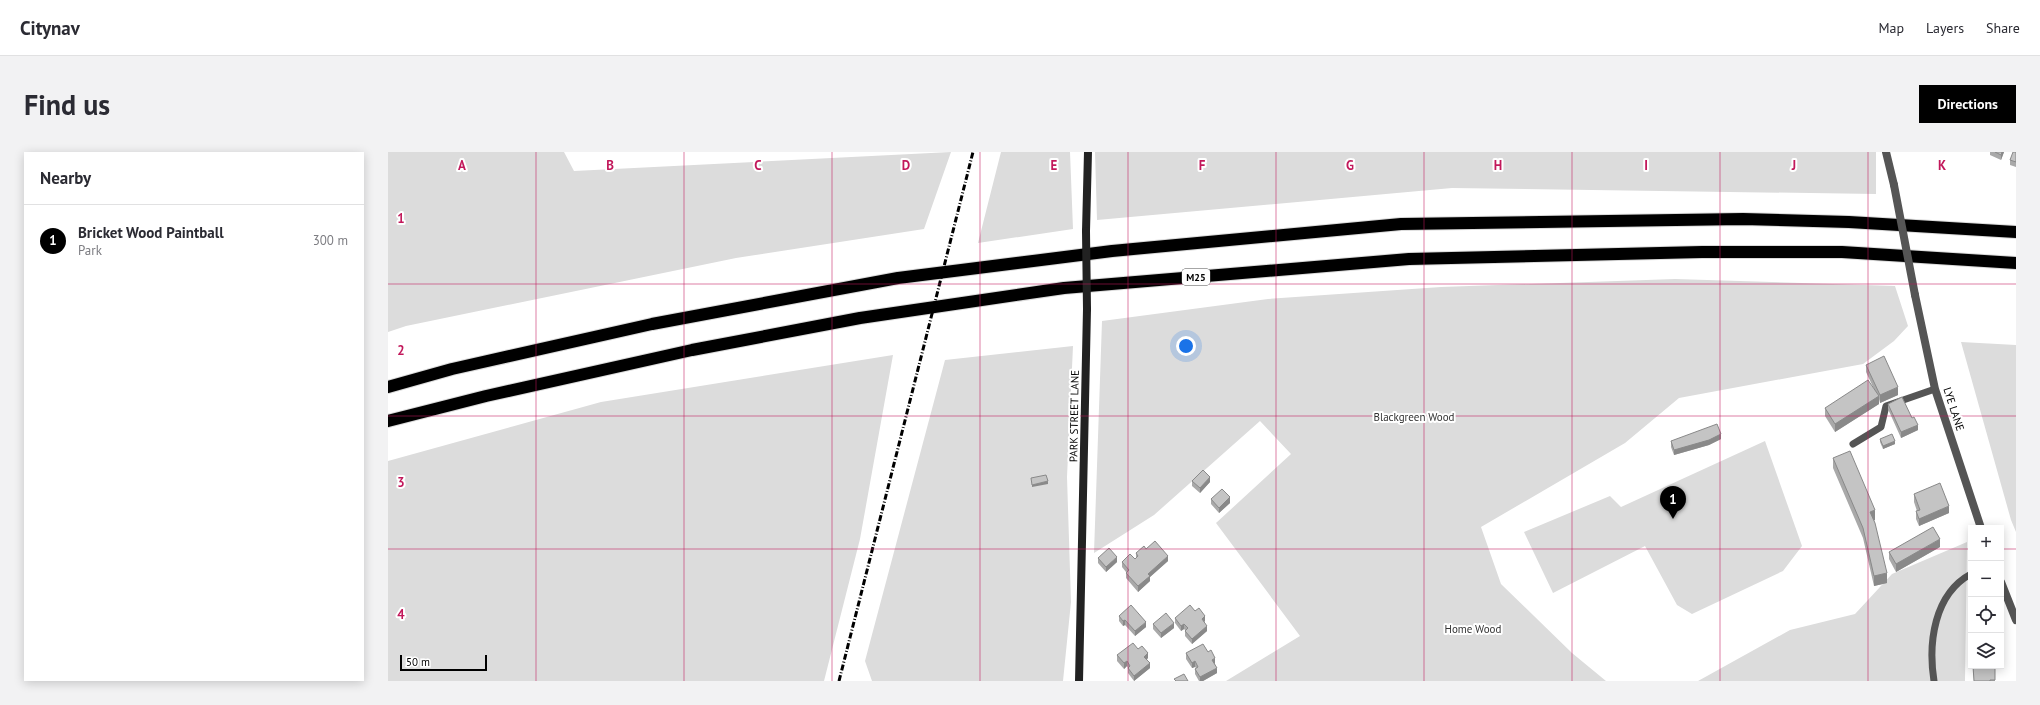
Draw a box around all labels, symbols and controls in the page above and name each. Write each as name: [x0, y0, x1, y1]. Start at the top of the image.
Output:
text: Citynav: [20, 16, 80, 40]
text: Map: [1878, 19, 1904, 37]
text: Layers: [1926, 19, 1964, 37]
text: Share: [1986, 19, 2020, 37]
button: Directions: [1919, 85, 2016, 123]
text: Find us: [24, 86, 110, 123]
text: A: [458, 157, 466, 174]
text: B: [606, 157, 614, 174]
text: C: [754, 157, 762, 174]
text: D: [902, 157, 910, 174]
text: E: [1051, 157, 1058, 174]
text: F: [1199, 157, 1206, 174]
text: G: [1346, 157, 1354, 174]
text: H: [1494, 157, 1502, 174]
text: I: [1644, 157, 1648, 174]
text: J: [1791, 157, 1796, 174]
text: K: [1938, 157, 1946, 174]
text: Nearby: [40, 167, 91, 189]
text: 1: [397, 210, 405, 227]
text: Bricket Wood Paintball: [78, 223, 224, 242]
text: 1: [49, 232, 57, 249]
text: 300 m: [313, 232, 348, 249]
text: Park: [78, 242, 102, 259]
road number: M25: [1182, 269, 1210, 285]
your location: [1176, 336, 1196, 356]
text: 2: [397, 342, 405, 359]
street label: PARK STREET LANE: [1066, 370, 1082, 462]
street label: LYE LANE: [1940, 385, 1968, 433]
park label: Blackgreen Wood: [1374, 410, 1455, 424]
text: 3: [397, 474, 405, 491]
pin: 1: [1660, 486, 1686, 519]
map controls: [1968, 525, 2004, 669]
button: +: [1968, 525, 2004, 561]
button: −: [1968, 561, 2004, 597]
button: locate: [1968, 597, 2004, 633]
text: 4: [397, 606, 405, 623]
park label: Home Wood: [1445, 622, 1502, 636]
button: layers: [1968, 633, 2004, 669]
scale bar: [400, 653, 487, 672]
text: 50 m: [406, 655, 430, 669]

